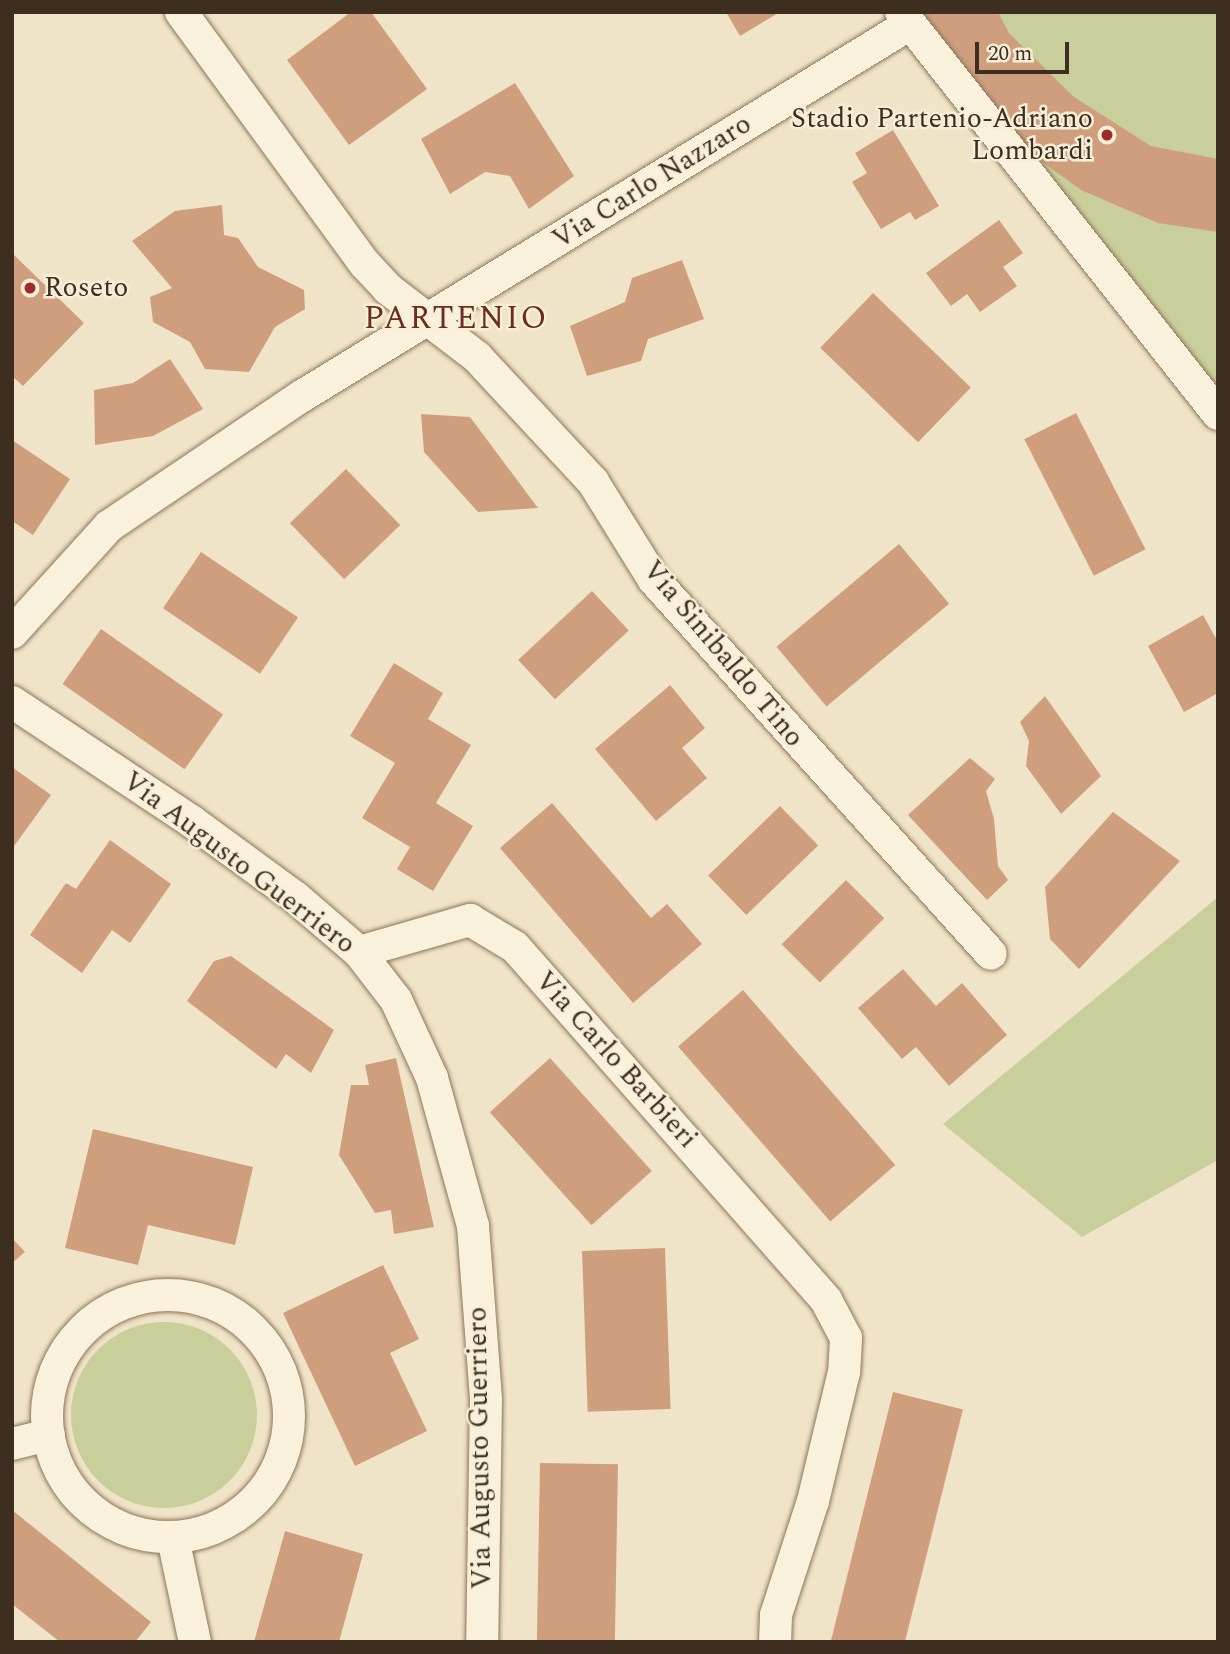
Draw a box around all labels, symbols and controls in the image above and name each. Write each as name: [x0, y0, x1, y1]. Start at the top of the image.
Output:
scale bar: [978, 28, 1072, 72]
text: 20 m: [988, 38, 1032, 70]
place label: Stadio Partenio-Adriano Lombardi: [791, 102, 1093, 168]
street label: Via Carlo Nazzaro: [546, 107, 758, 257]
marker: Stadio Partenio-Adriano Lombardi: [1099, 127, 1115, 143]
place label: Roseto: [44, 271, 128, 305]
marker: Roseto: [22, 280, 38, 296]
district label: PARTENIO: [365, 300, 547, 338]
street label: Via Sinibaldo Tino: [635, 554, 811, 754]
street label: Via Augusto Guerriero: [116, 765, 362, 961]
street label: Via Carlo Barbieri: [528, 964, 704, 1156]
street label: Via Augusto Guerriero: [461, 1306, 499, 1590]

